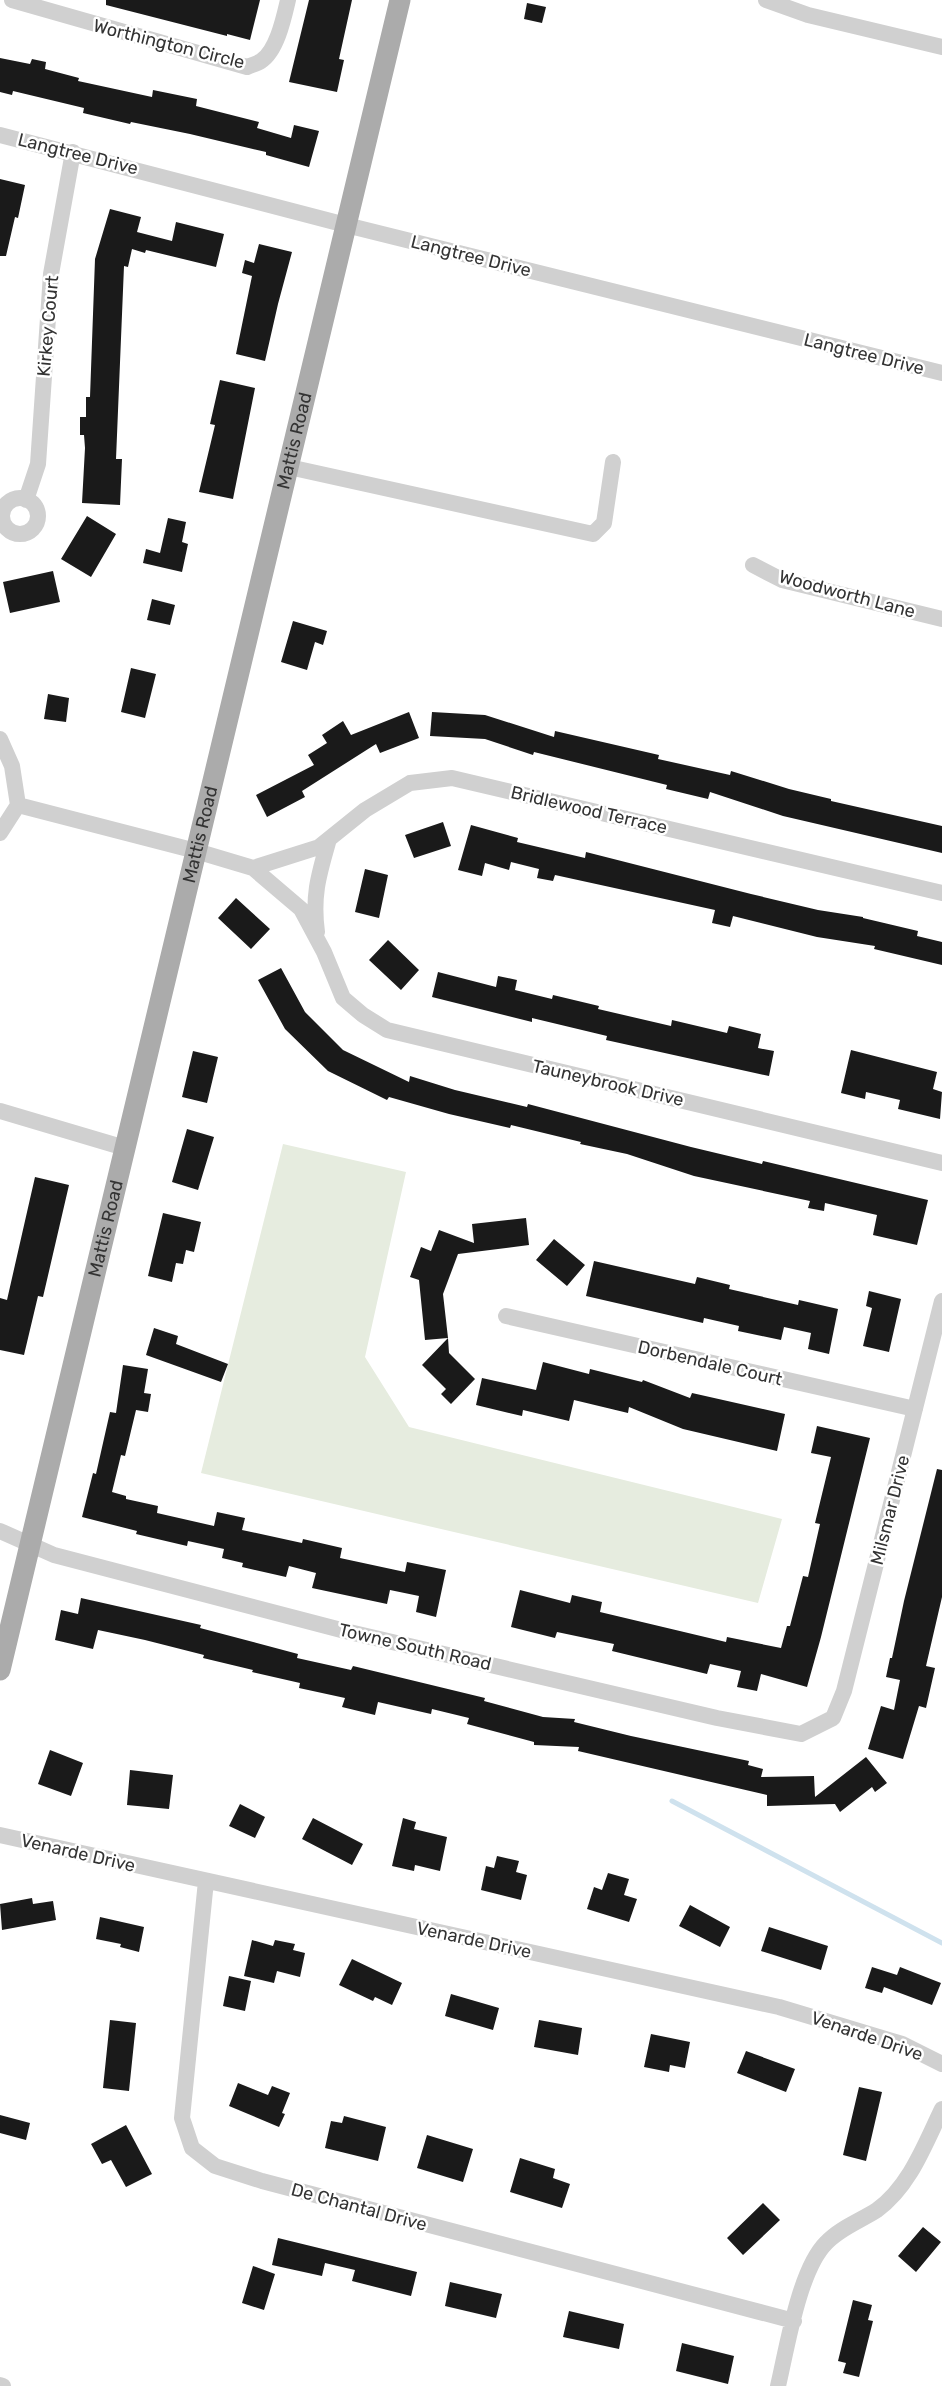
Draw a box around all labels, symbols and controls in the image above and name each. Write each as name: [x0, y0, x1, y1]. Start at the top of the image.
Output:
street label: Worthington Circle: [91, 15, 247, 73]
street label: Langtree Drive: [16, 128, 140, 180]
street label: Langtree Drive: [409, 230, 533, 282]
street label: Kirkey Court: [33, 274, 63, 378]
street label: Langtree Drive: [802, 328, 926, 380]
street label: Mattis Road: [272, 390, 317, 491]
street label: Woodworth Lane: [776, 565, 918, 623]
street label: Bridlewood Terrace: [509, 781, 669, 839]
street label: Mattis Road: [178, 784, 222, 885]
street label: Tauneybrook Drive: [530, 1055, 686, 1111]
street label: Mattis Road: [84, 1178, 128, 1279]
street label: Dorbendale Court: [636, 1336, 784, 1390]
street label: Milsmar Drive: [866, 1453, 914, 1567]
street label: Towne South Road: [337, 1619, 493, 1675]
street label: Venarde Drive: [19, 1829, 137, 1877]
street label: Venarde Drive: [415, 1917, 533, 1963]
street label: Venarde Drive: [808, 2007, 926, 2065]
street label: De Chantal Drive: [289, 2178, 429, 2236]

